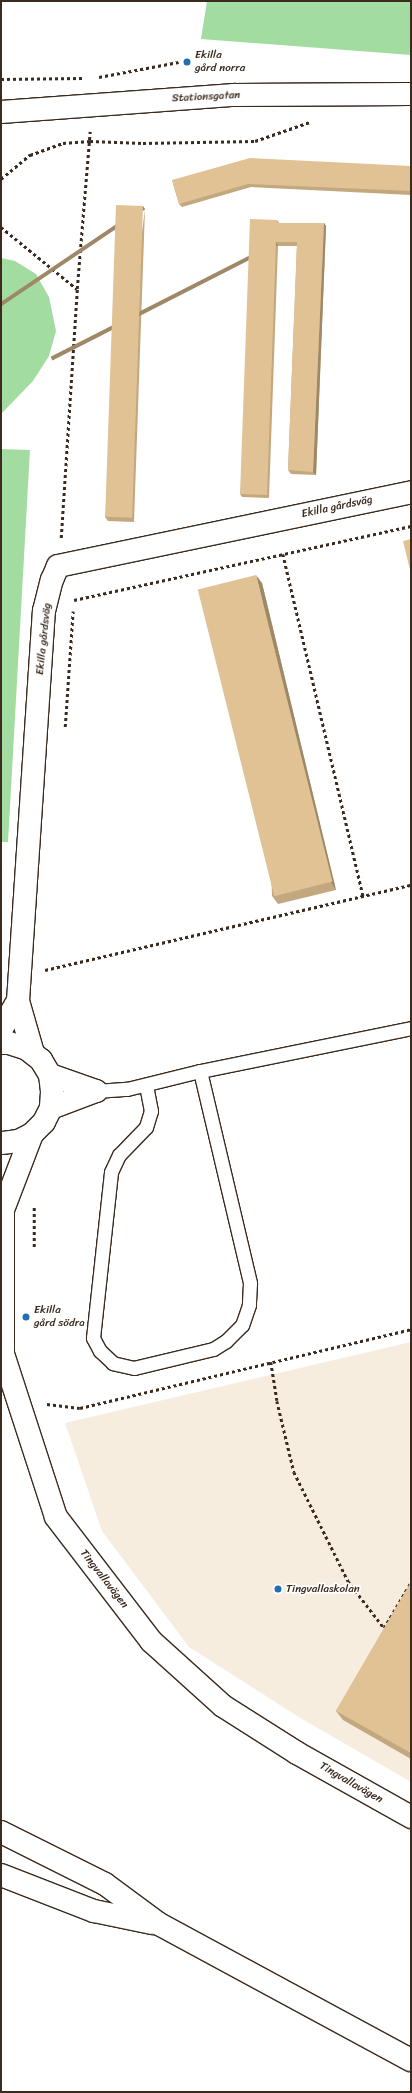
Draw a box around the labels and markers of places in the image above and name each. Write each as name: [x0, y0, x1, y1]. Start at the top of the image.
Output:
place label: Ekilla gård norra: [195, 49, 245, 75]
marker: Ekilla gård norra: [182, 57, 192, 67]
place label: Ekilla gård södra: [34, 1304, 85, 1330]
marker: Ekilla gård södra: [21, 1312, 31, 1322]
place label: Tingvallaskolan: [286, 1582, 360, 1596]
marker: Tingvallaskolan: [273, 1584, 283, 1594]

